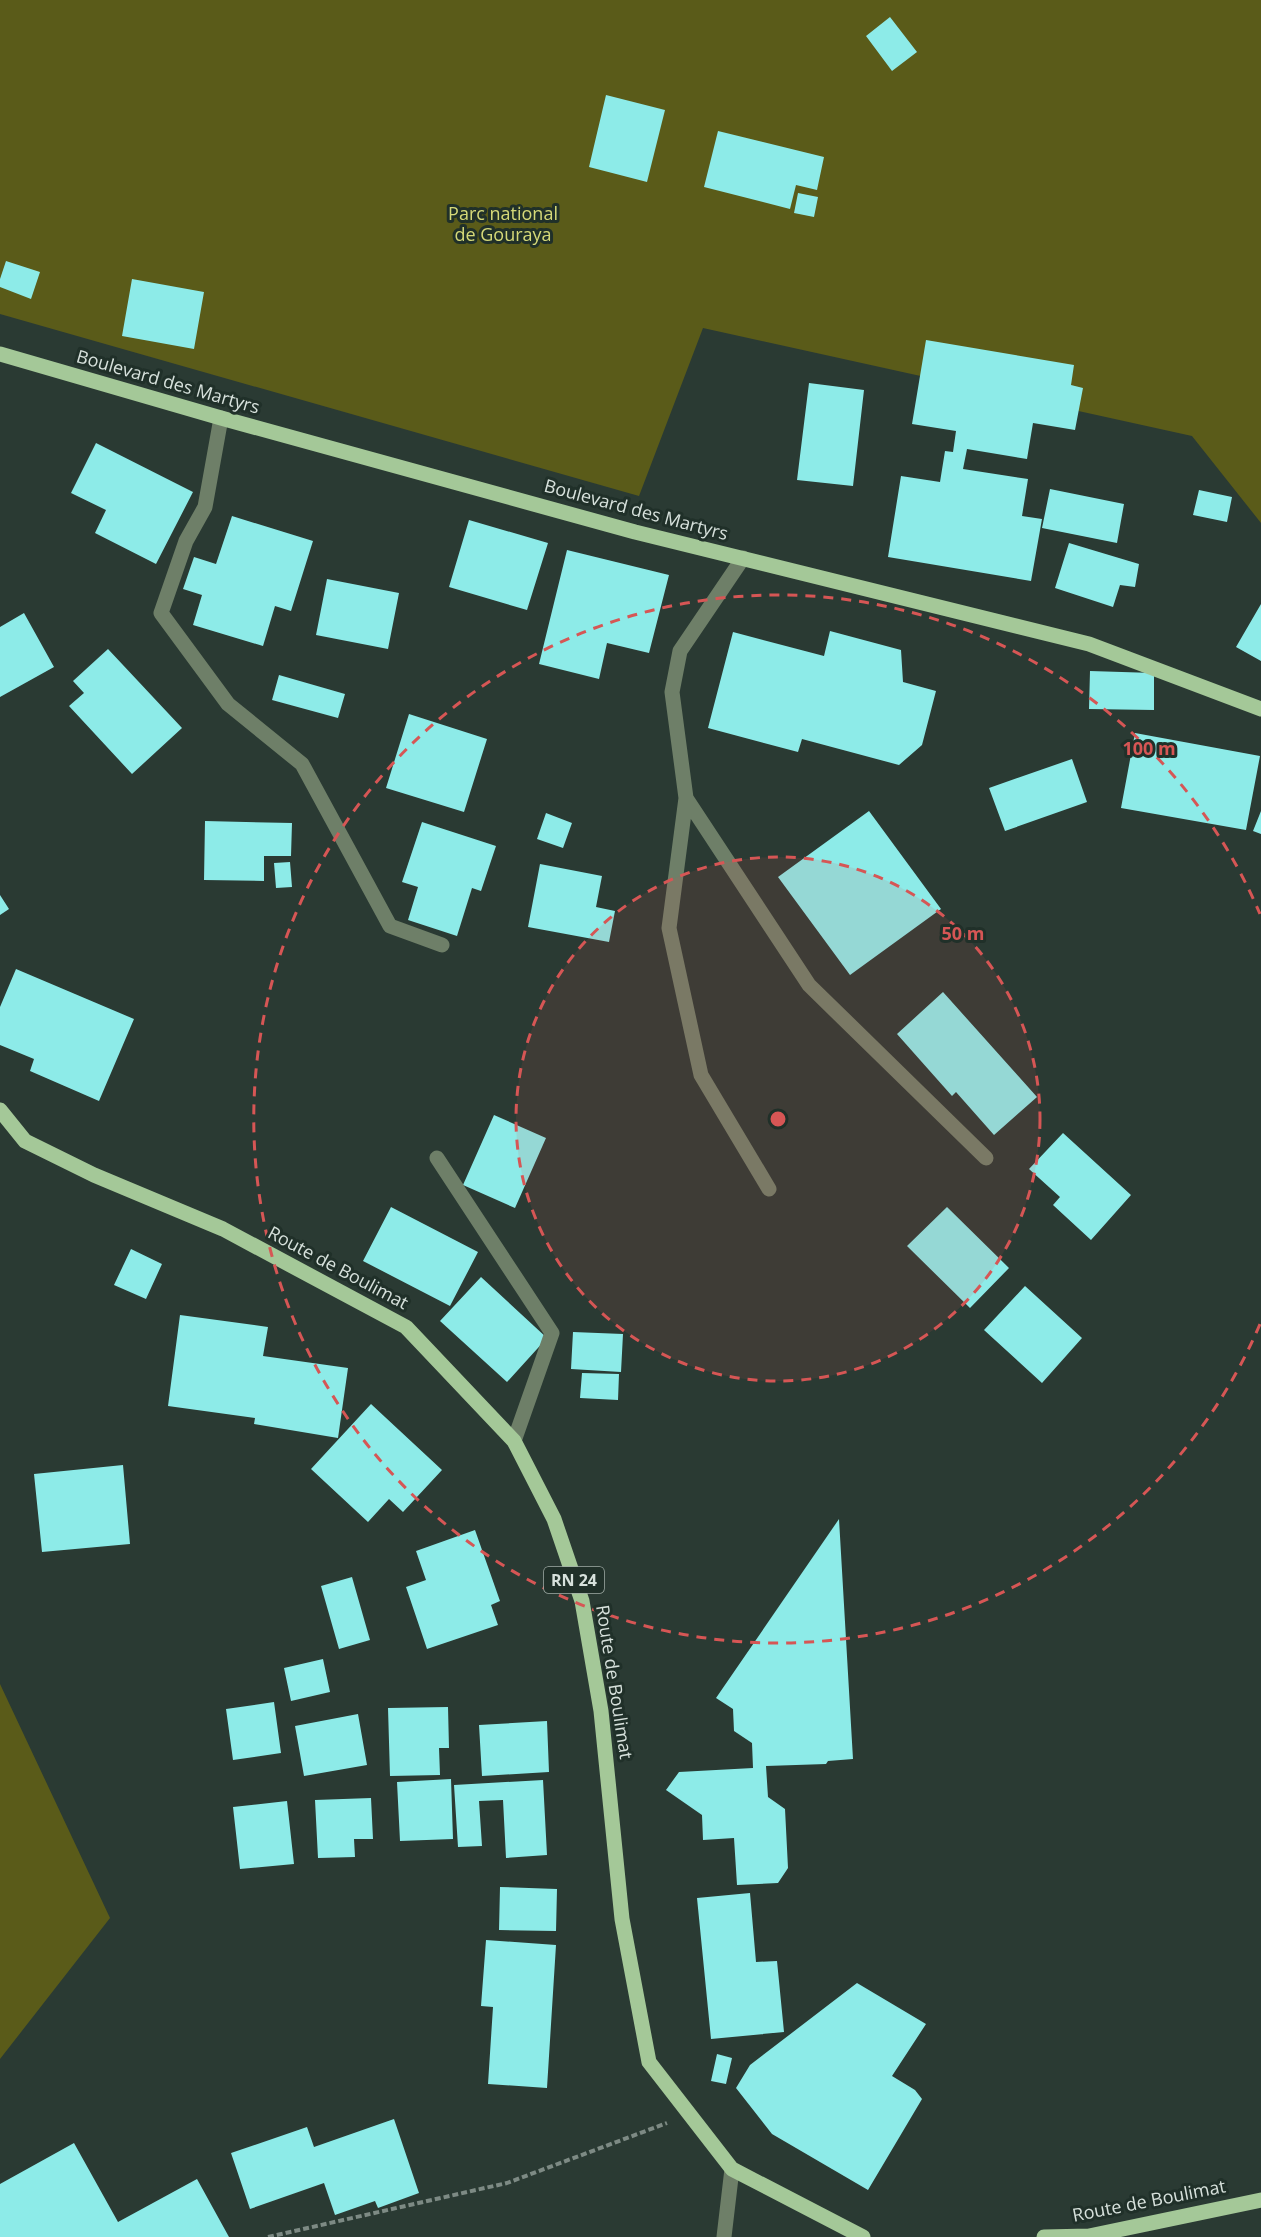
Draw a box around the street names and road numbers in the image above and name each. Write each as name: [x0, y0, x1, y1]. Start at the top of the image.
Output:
street label: Boulevard des Martyrs: [74, 343, 263, 419]
street label: Boulevard des Martyrs: [542, 473, 731, 545]
street label: Route de Boulimat: [264, 1220, 413, 1314]
road number: RN 24: [544, 1567, 604, 1593]
street label: Route de Boulimat: [591, 1603, 639, 1761]
street label: Route de Boulimat: [1070, 2173, 1227, 2227]

